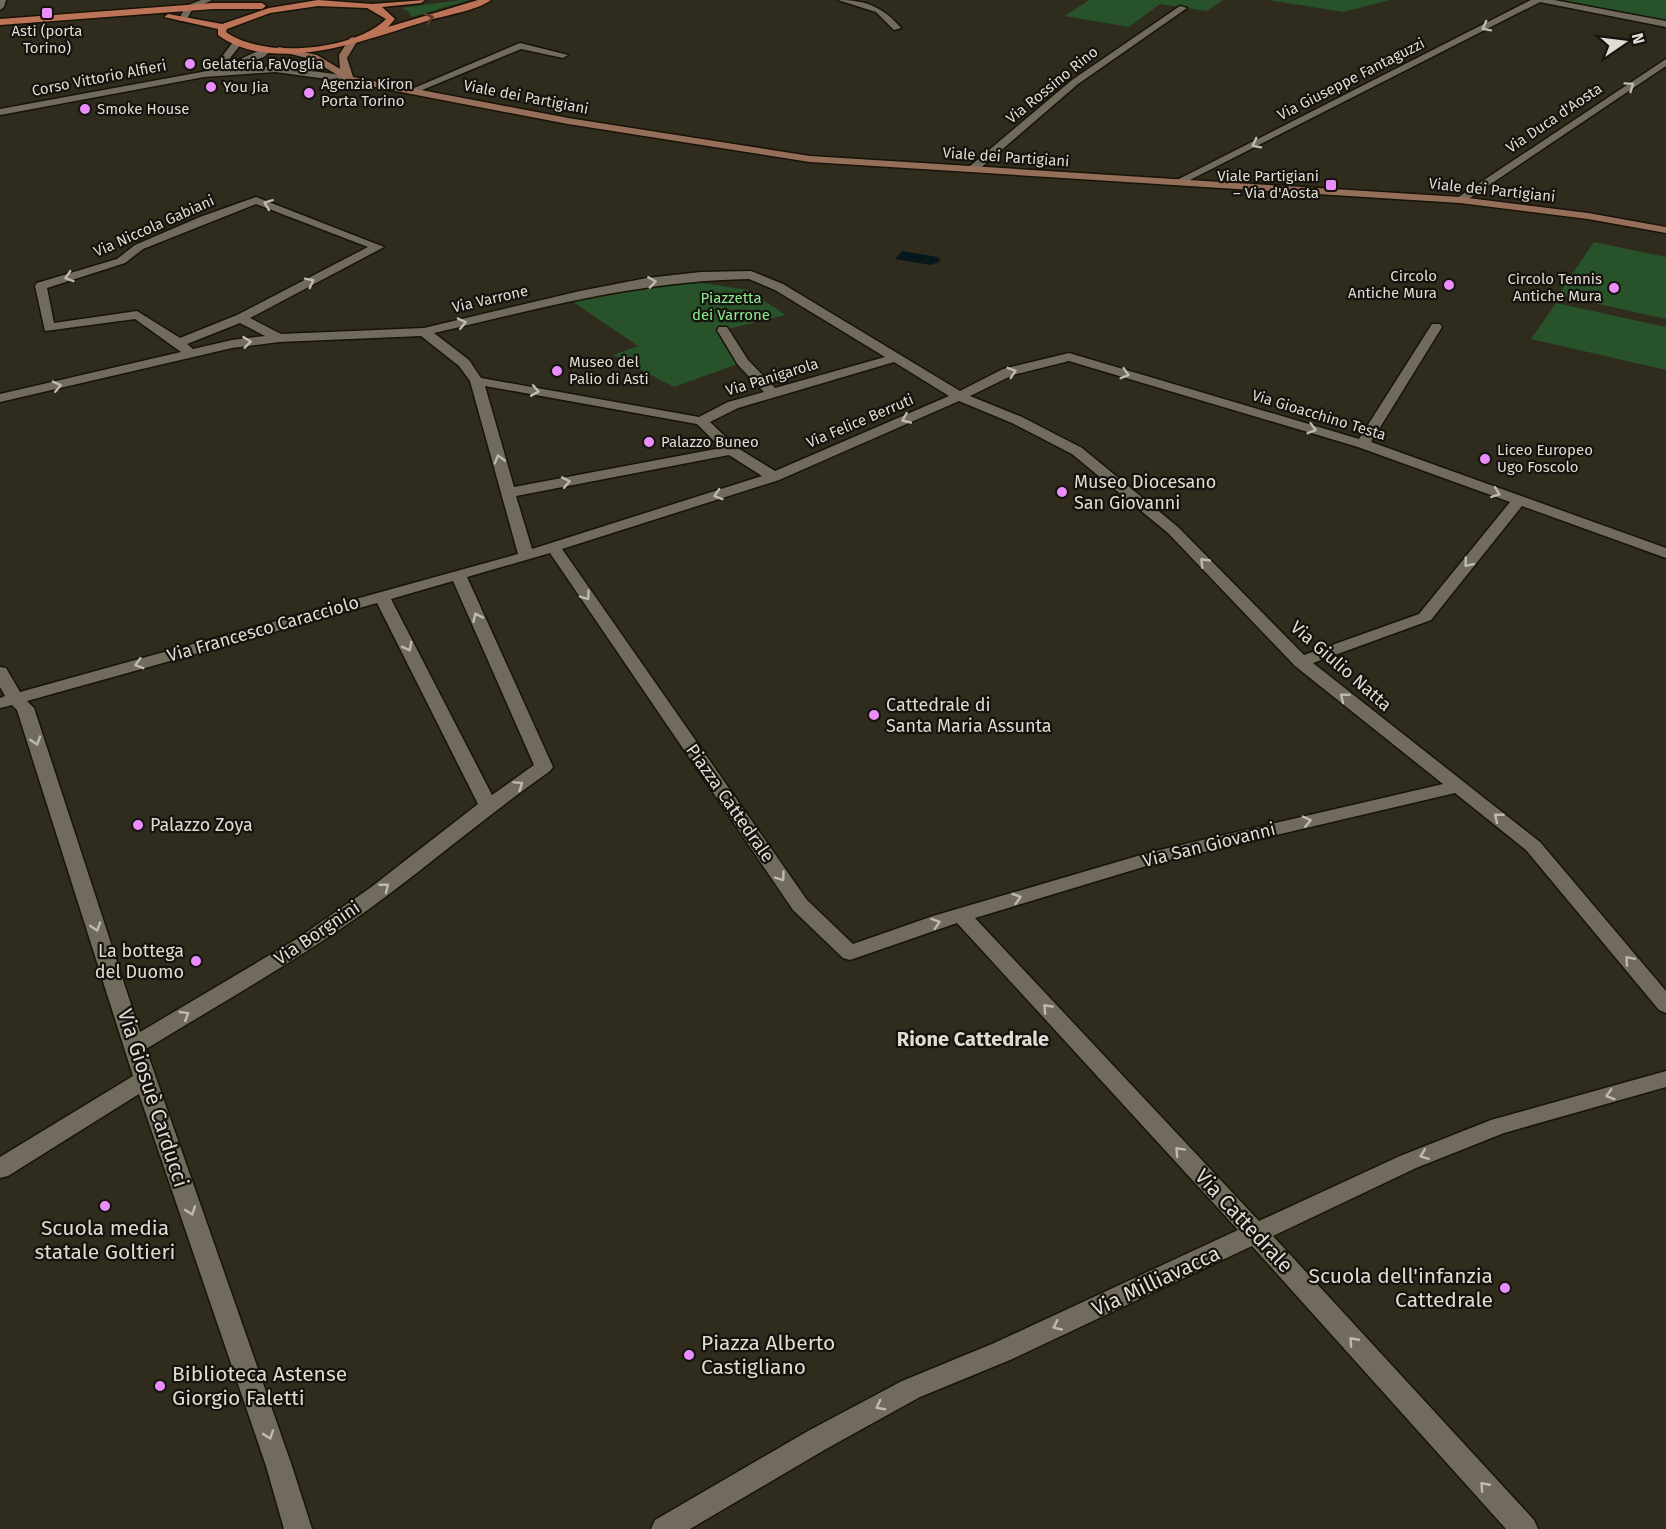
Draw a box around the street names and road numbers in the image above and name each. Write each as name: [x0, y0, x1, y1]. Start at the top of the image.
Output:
street label: Via Giuseppe Fantaguzzi: [1274, 34, 1428, 124]
street label: Via Rossino Rino: [1003, 43, 1101, 127]
street label: Corso Vittorio Alfieri: [30, 56, 168, 100]
street label: Viale dei Partigiani: [462, 76, 590, 118]
street label: Via Duca d'Aosta: [1503, 79, 1605, 157]
street label: Viale dei Partigiani: [942, 144, 1070, 170]
street label: Viale dei Partigiani: [1428, 174, 1556, 206]
street label: Via Niccola Gabiani: [91, 191, 217, 261]
street label: Via Varrone: [450, 282, 530, 316]
street label: Via Panigarola: [723, 354, 821, 400]
street label: Via Gioacchino Testa: [1250, 386, 1388, 444]
street label: Via Felice Berruti: [804, 390, 916, 452]
street label: Via Francesco Caracciolo: [165, 591, 361, 667]
street label: Via Giulio Natta: [1286, 616, 1396, 716]
street label: Piazza Cattedrale: [681, 740, 779, 866]
street label: Via San Giovanni: [1140, 818, 1278, 872]
street label: Via Borgnini: [270, 896, 364, 970]
street label: Via Giosuè Carducci: [112, 1006, 194, 1190]
street label: Via Cattedrale: [1189, 1164, 1299, 1278]
street label: Via Milliavacca: [1088, 1240, 1224, 1322]

